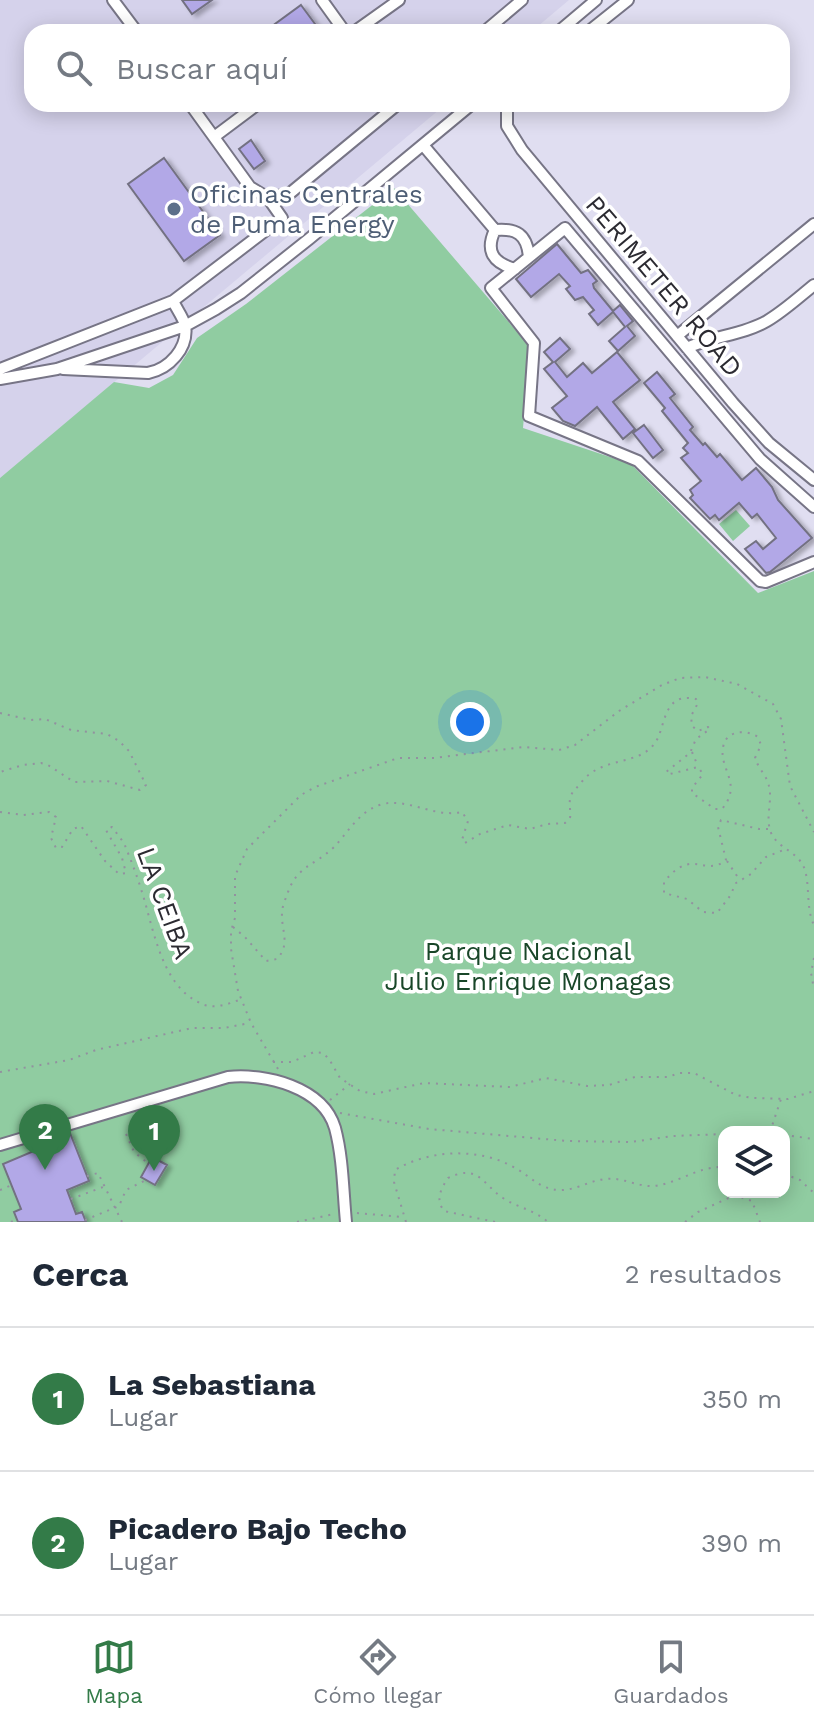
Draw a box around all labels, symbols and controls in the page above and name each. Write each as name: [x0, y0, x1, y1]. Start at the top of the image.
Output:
search box: [24, 24, 790, 112]
icon: search: [52, 46, 96, 90]
text: Buscar aquí: [116, 51, 288, 86]
place label: Oficinas Centrales de Puma Energy: [190, 179, 423, 239]
street label: PERIMETER ROAD: [580, 190, 748, 382]
marker: Oficinas Centrales de Puma Energy: [165, 200, 183, 218]
your location: [450, 702, 490, 742]
street label: LA CEIBA: [131, 843, 199, 963]
park label: Parque Nacional Julio Enrique Monagas: [385, 936, 671, 996]
pin: 2: [19, 1104, 71, 1170]
pin: 1: [128, 1105, 180, 1171]
map controls: [718, 1126, 790, 1198]
button: layers: [718, 1126, 790, 1198]
text: Cerca: [32, 1254, 128, 1294]
text: 2 resultados: [624, 1259, 782, 1289]
text: La Sebastiana: [108, 1367, 316, 1402]
text: 1: [52, 1384, 64, 1414]
text: 350 m: [702, 1384, 782, 1414]
text: Lugar: [108, 1402, 178, 1432]
text: Picadero Bajo Techo: [108, 1511, 407, 1546]
text: 2: [50, 1528, 66, 1558]
text: 390 m: [701, 1528, 782, 1558]
text: Lugar: [108, 1546, 178, 1576]
tab: Mapa: [85, 1635, 143, 1708]
tab: Cómo llegar: [313, 1635, 443, 1708]
tab: Guardados: [613, 1635, 729, 1708]

